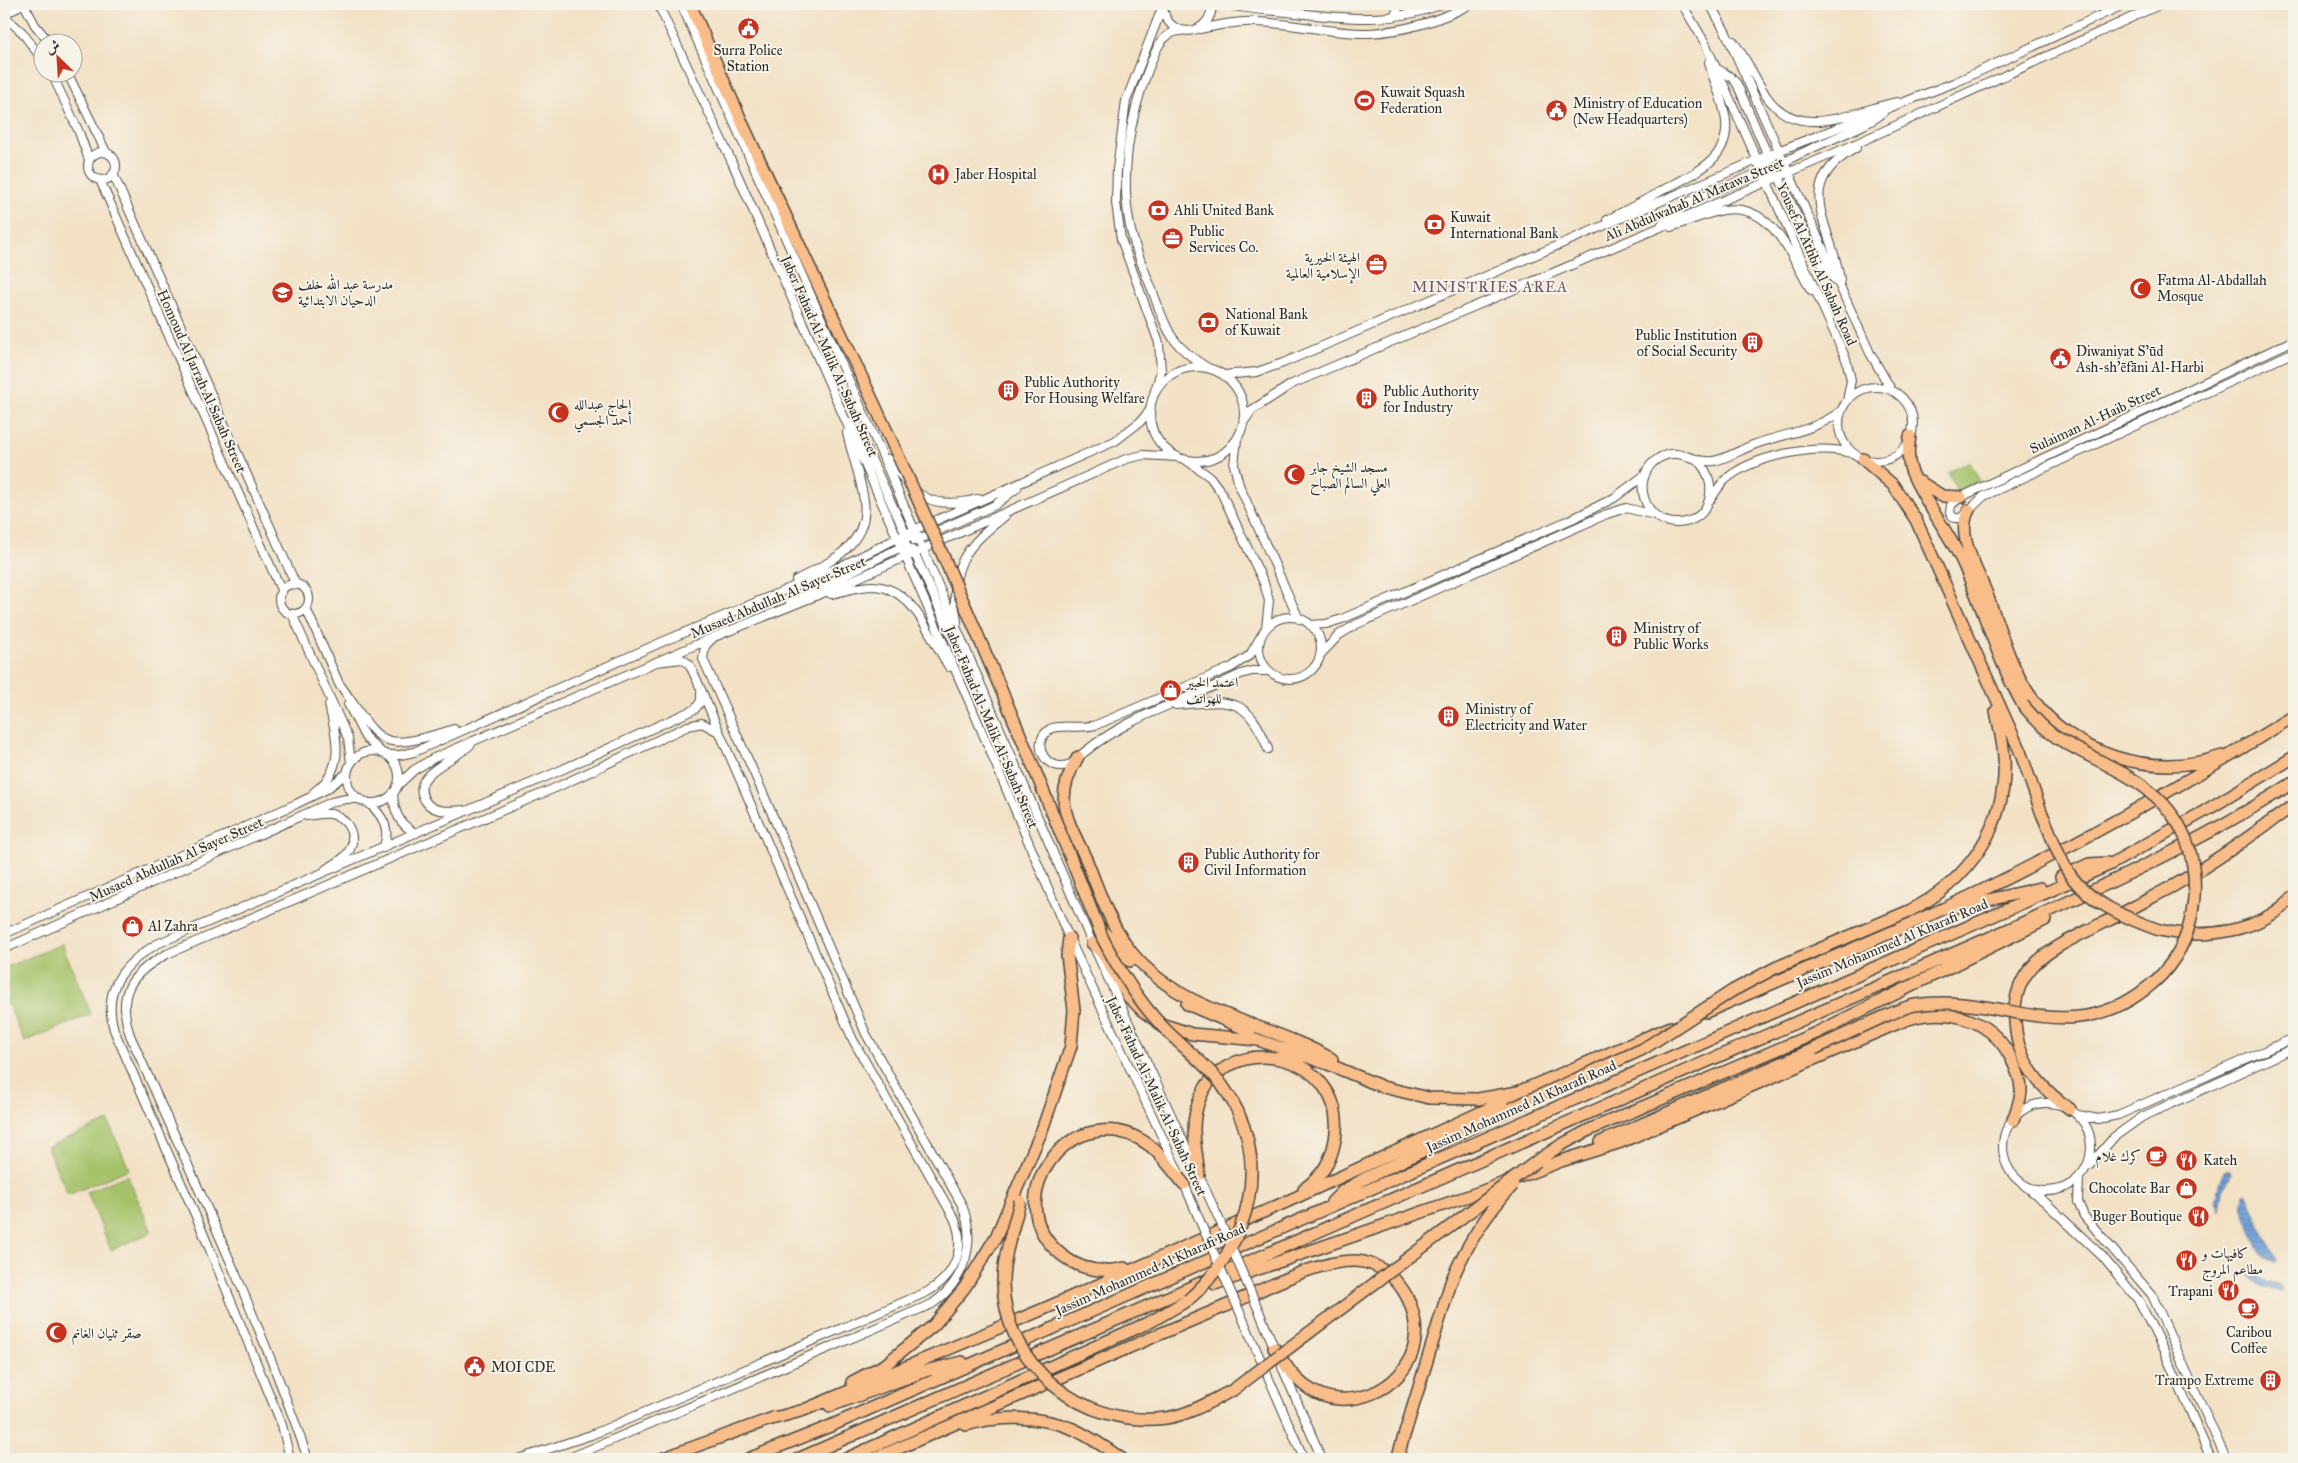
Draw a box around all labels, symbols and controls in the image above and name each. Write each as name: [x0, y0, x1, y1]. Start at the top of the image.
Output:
public building icon: Surra Police Station: [736, 16, 760, 40]
north arrow: [32, 32, 82, 82]
text: ش: [43, 36, 63, 57]
place label: Surra Police Station: [713, 42, 783, 75]
place label: Kuwait Squash Federation: [1380, 84, 1465, 117]
sports icon: Kuwait Squash Federation: [1352, 88, 1376, 112]
place label: Ministry of Education (New Headquarters): [1573, 95, 1703, 129]
public building icon: Ministry of Education (New Headquarters): [1545, 99, 1569, 123]
street label: Ali Abdulwahab Al Matawa Street: [1601, 154, 1786, 245]
hospital icon: Jaber Hospital: [927, 162, 951, 186]
place label: Jaber Hospital: [953, 166, 1037, 184]
street label: Yousef Al Athbi Al Sabah Road: [1773, 180, 1860, 348]
bank icon: Ahli United Bank: [1146, 198, 1170, 222]
place label: Ahli United Bank: [1173, 202, 1275, 219]
place label: Kuwait International Bank: [1450, 209, 1559, 242]
bank icon: Kuwait International Bank: [1422, 213, 1446, 237]
place label: Public Services Co.: [1189, 223, 1258, 256]
office icon: Public Services Co.: [1161, 227, 1185, 251]
place label: الهيئة الخيرية الإسلامية العالمية: [1286, 249, 1360, 284]
street label: Jaber Fahad Al-Malik Al-Sabah Street: [776, 251, 882, 460]
office icon: الهيئة الخيرية الإسلامية العالمية: [1364, 253, 1388, 277]
place label: Fatma Al-Abdallah Mosque: [2157, 272, 2267, 306]
place label: مدرسة عبد الله خلف الدحيان الابتدائية: [298, 273, 393, 309]
mosque icon: Fatma Al-Abdallah Mosque: [2129, 276, 2153, 300]
district label: MINISTRIES AREA: [1412, 278, 1568, 296]
school or university icon: مدرسة عبد الله خلف الدحيان الابتدائية: [270, 280, 294, 304]
street label: Homoud Al Jarrah Al Sabah Street: [152, 287, 250, 476]
place label: National Bank of Kuwait: [1225, 306, 1308, 339]
bank icon: National Bank of Kuwait: [1197, 310, 1221, 334]
place label: Public Institution of Social Security: [1635, 327, 1737, 360]
building icon: Public Institution of Social Security: [1741, 331, 1765, 355]
place label: Diwaniyat S'ūd Ash-sh'ēfāni Al-Harbi: [2075, 343, 2204, 376]
public building icon: Diwaniyat S'ūd Ash-sh'ēfāni Al-Harbi: [2048, 347, 2072, 371]
place label: Public Authority For Housing Welfare: [1024, 374, 1145, 407]
building icon: Public Authority For Housing Welfare: [996, 378, 1020, 402]
street label: Sulaiman Al-Haib Street: [2027, 382, 2164, 457]
place label: Public Authority for Industry: [1383, 383, 1479, 416]
building icon: Public Authority for Industry: [1355, 387, 1379, 411]
place label: الحاج عبدالله أحمد الجسمي: [574, 396, 632, 433]
mosque icon: الحاج عبدالله أحمد الجسمي: [546, 400, 570, 424]
place label: مسجد الشيخ جابر العلي السالم الصباح: [1308, 459, 1390, 496]
mosque icon: مسجد الشيخ جابر العلي السالم الصباح: [1282, 463, 1306, 487]
street label: Musaed Abdullah Al Sayer Street: [688, 553, 869, 642]
place label: Ministry of Public Works: [1633, 620, 1708, 653]
street label: Jaber Fahad Al-Malik Al-Sabah Street: [939, 622, 1042, 831]
building icon: Ministry of Public Works: [1605, 624, 1629, 648]
place label: اعتمد الخبير للهواتف: [1184, 674, 1238, 707]
shop icon: اعتمد الخبير للهواتف: [1158, 678, 1182, 702]
place label: Ministry of Electricity and Water: [1465, 701, 1588, 734]
building icon: Ministry of Electricity and Water: [1437, 705, 1461, 729]
street label: Musaed Abdullah Al Sayer Street: [86, 813, 266, 906]
place label: Public Authority for Civil Information: [1204, 846, 1321, 879]
building icon: Public Authority for Civil Information: [1176, 850, 1200, 874]
street label: Jassim Mohammed Al Kharafi Road: [1792, 895, 1991, 993]
shop icon: Al Zahra: [120, 914, 144, 938]
place label: Al Zahra: [147, 918, 198, 935]
street label: Jaber Fahad Al-Malik Al-Sabah Street: [1101, 992, 1210, 1199]
street label: Jassim Mohammed Al Kharafi Road: [1422, 1057, 1619, 1158]
cafe icon: كرك غلام: [2145, 1144, 2169, 1168]
place label: كرك غلام: [2096, 1148, 2141, 1169]
restaurant icon: Kateh: [2175, 1148, 2199, 1172]
place label: Kateh: [2203, 1152, 2238, 1169]
shop icon: Chocolate Bar: [2174, 1176, 2198, 1200]
place label: Chocolate Bar: [2089, 1180, 2171, 1197]
restaurant icon: Buger Boutique: [2186, 1204, 2210, 1228]
place label: Buger Boutique: [2092, 1208, 2182, 1226]
street label: Jassim Mohammed Al Kharafi Road: [1051, 1220, 1248, 1321]
place label: كافيهات و مطاعم المروج: [2200, 1245, 2263, 1283]
restaurant icon: كافيهات و مطاعم المروج: [2174, 1249, 2198, 1273]
restaurant icon: Trapani: [2217, 1279, 2241, 1303]
place label: Trapani: [2168, 1283, 2213, 1300]
cafe icon: Caribou Coffee: [2237, 1297, 2261, 1321]
mosque icon: صقر ثنيان الغانم: [44, 1321, 68, 1345]
place label: Caribou Coffee: [2226, 1324, 2272, 1357]
place label: صقر ثنيان الغانم: [72, 1325, 142, 1346]
public building icon: MOI CDE: [463, 1355, 487, 1379]
place label: MOI CDE: [491, 1359, 555, 1376]
building icon: Trampo Extreme: [2258, 1368, 2282, 1392]
place label: Trampo Extreme: [2155, 1372, 2254, 1389]

